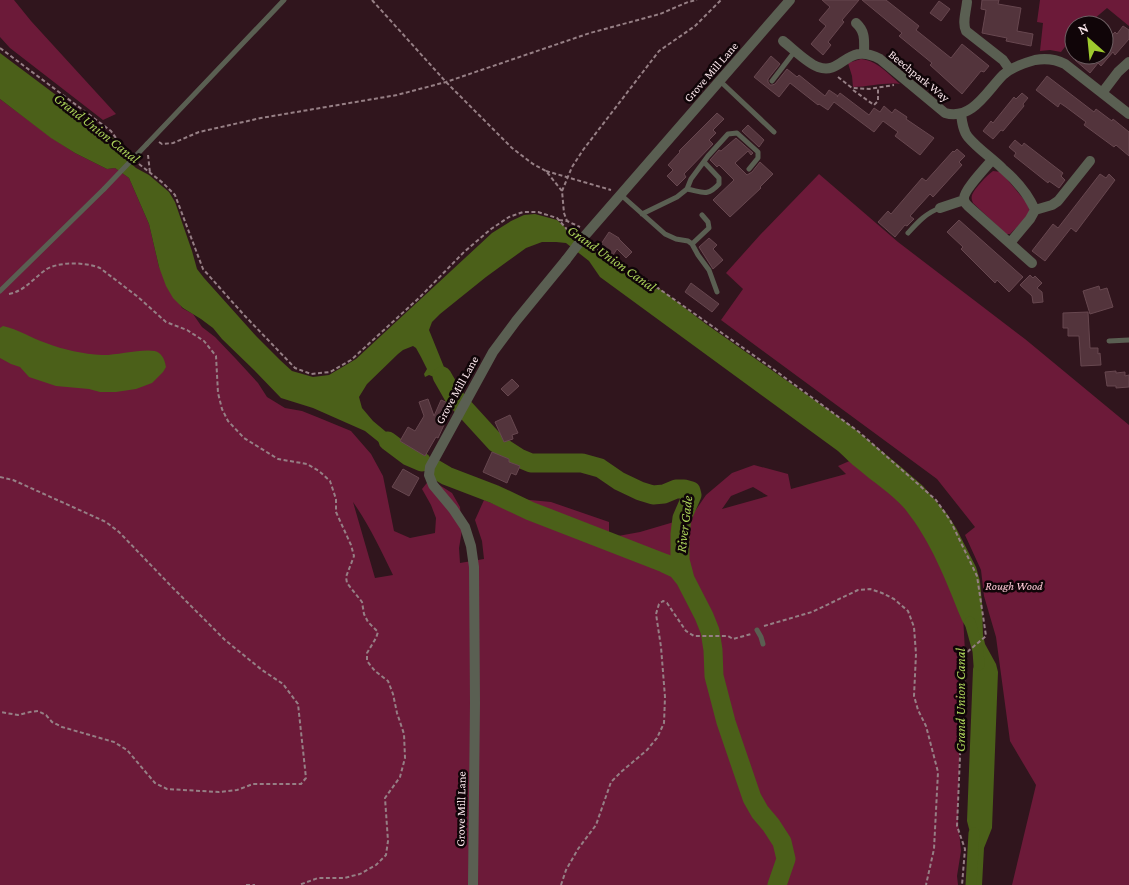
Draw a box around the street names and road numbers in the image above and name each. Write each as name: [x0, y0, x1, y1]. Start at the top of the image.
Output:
street label: Grove Mill Lane: [681, 39, 741, 105]
street label: Beechpark Way: [886, 47, 953, 105]
street label: Grove Mill Lane: [433, 354, 481, 426]
street label: Grove Mill Lane: [453, 771, 469, 847]

